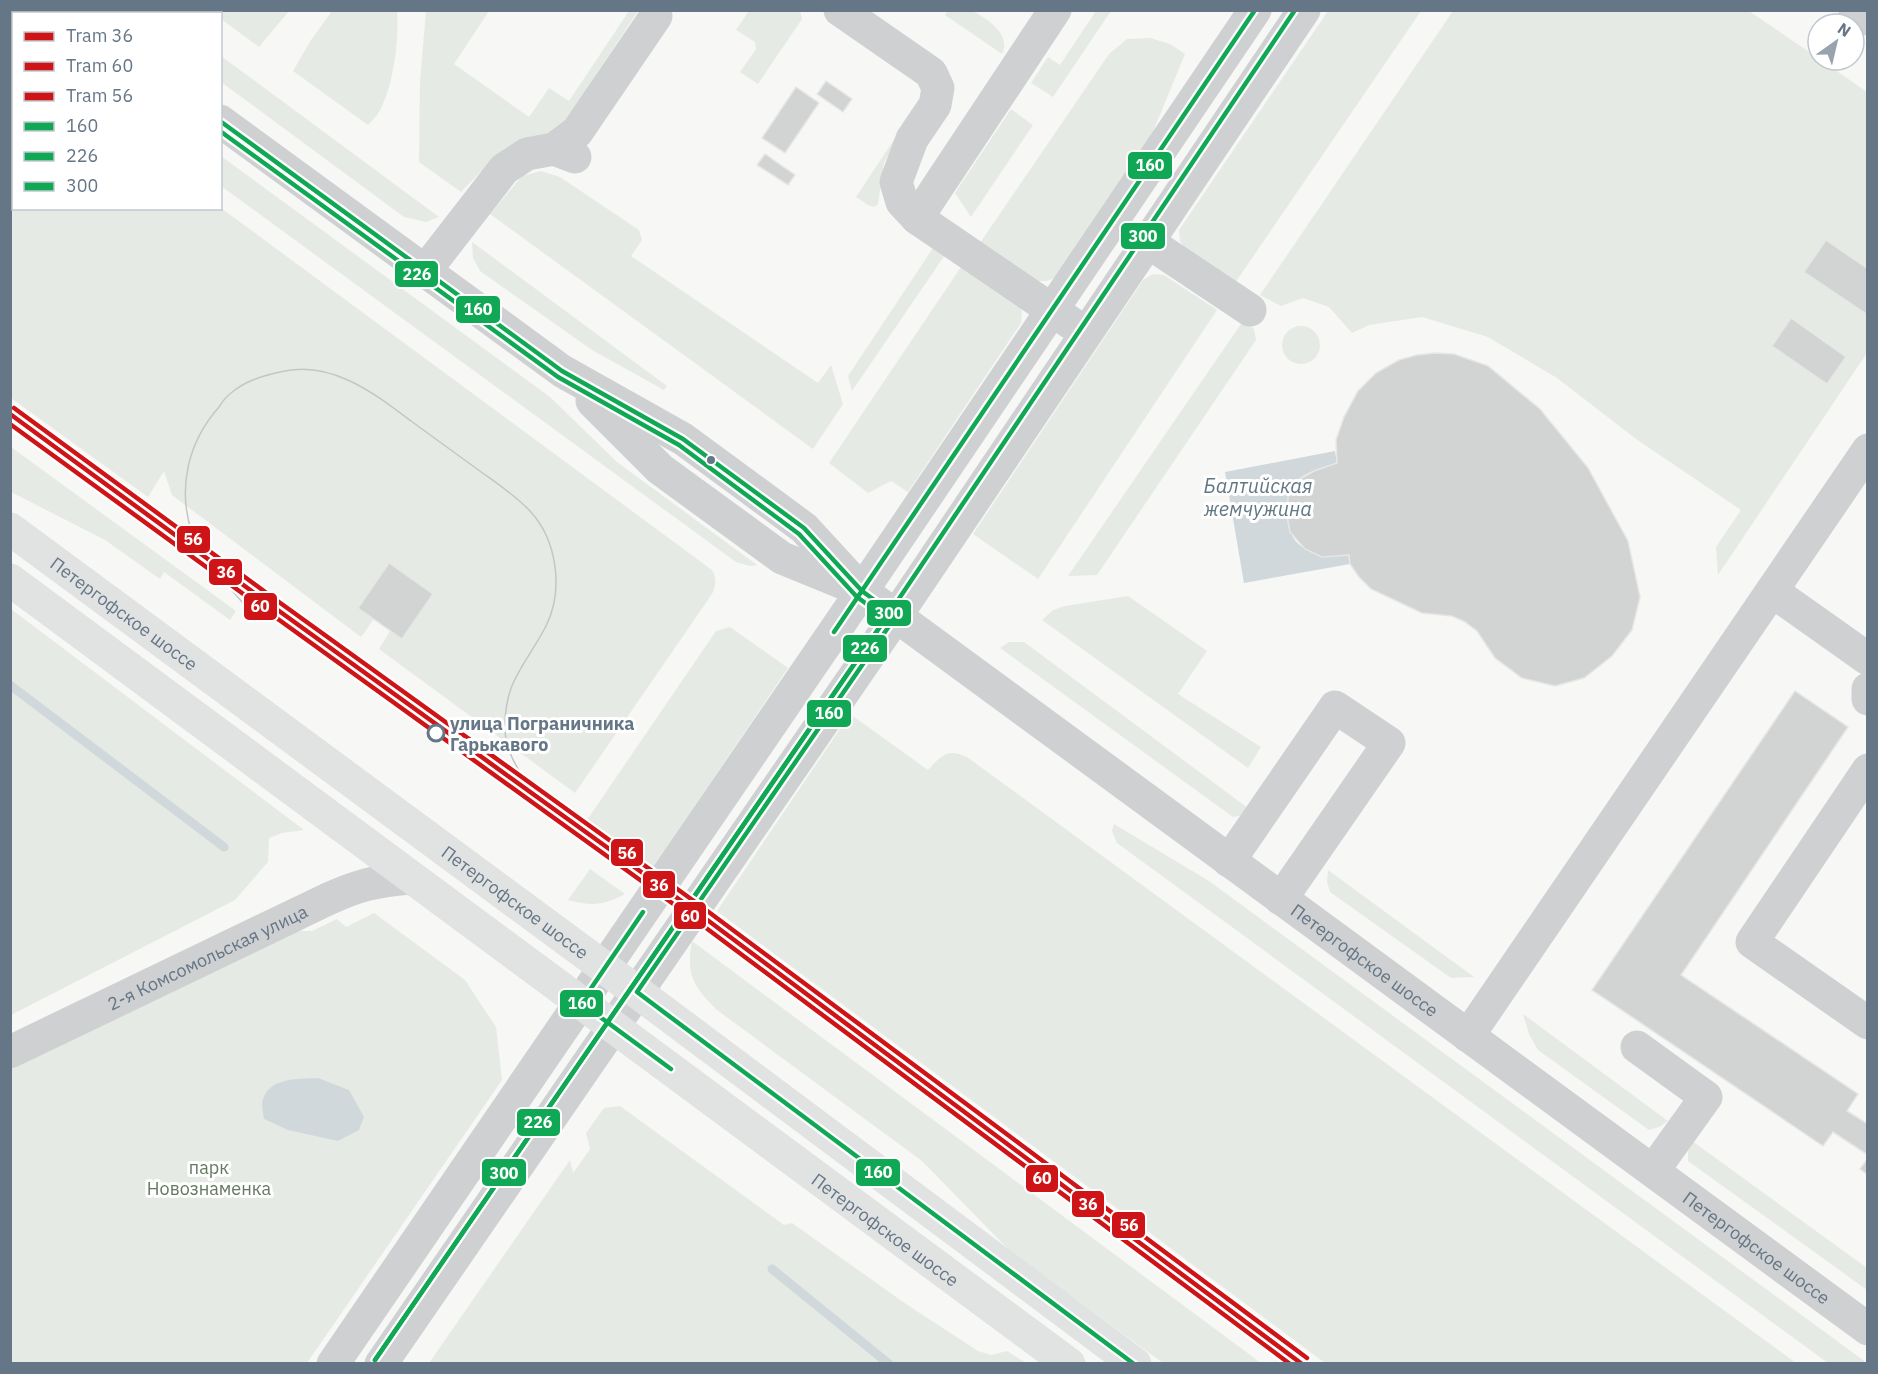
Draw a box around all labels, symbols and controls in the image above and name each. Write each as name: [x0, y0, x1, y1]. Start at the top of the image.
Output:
legend: [12, 12, 222, 210]
north arrow: [1806, 12, 1866, 72]
text: N: [1834, 18, 1855, 41]
text: Tram 36: [66, 24, 133, 47]
text: Tram 60: [66, 54, 133, 77]
text: Tram 56: [66, 84, 133, 107]
text: 160: [66, 114, 98, 137]
text: 226: [66, 144, 98, 167]
line badge: 160: [1127, 151, 1173, 180]
text: 160: [1136, 155, 1165, 175]
text: 300: [66, 174, 98, 197]
line badge: 300: [1120, 222, 1166, 250]
text: 300: [1129, 226, 1158, 246]
line badge: 226: [394, 260, 439, 288]
text: 226: [403, 264, 432, 284]
line badge: 160: [455, 295, 501, 324]
text: 160: [464, 299, 493, 319]
unlabelled marker: [705, 454, 717, 466]
water label: Балтийская жемчужина: [1203, 472, 1312, 522]
line badge: 56: [176, 525, 211, 554]
text: 56: [183, 529, 203, 549]
street label: Петергофское шоссе: [46, 551, 202, 675]
line badge: 36: [208, 558, 243, 586]
text: 36: [216, 562, 236, 582]
line badge: 60: [243, 592, 278, 621]
text: 60: [250, 596, 270, 616]
line badge: 300: [866, 599, 912, 627]
text: 300: [875, 603, 904, 623]
line badge: 226: [842, 634, 888, 663]
text: 226: [851, 638, 880, 658]
line badge: 160: [806, 699, 852, 728]
text: 160: [815, 703, 844, 723]
place label: улица Пограничника Гарькавого: [450, 712, 634, 756]
marker: улица Пограничника Гарькавого: [427, 724, 445, 742]
line badge: 56: [610, 838, 644, 867]
street label: Петергофское шоссе: [437, 840, 594, 964]
text: 56: [617, 843, 637, 863]
line badge: 36: [642, 870, 676, 899]
text: 36: [649, 875, 669, 895]
street label: Петергофское шоссе: [1287, 898, 1443, 1022]
street label: 2-я Комсомольская улица: [104, 899, 311, 1015]
line badge: 60: [673, 901, 707, 930]
text: 60: [680, 906, 700, 926]
line badge: 160: [559, 989, 604, 1018]
text: 160: [568, 993, 597, 1013]
line badge: 226: [516, 1108, 561, 1137]
text: 226: [524, 1112, 553, 1132]
park label: парк Новознаменка: [147, 1156, 272, 1200]
line badge: 300: [481, 1158, 527, 1187]
line badge: 160: [855, 1158, 901, 1187]
text: 160: [864, 1162, 893, 1182]
text: 300: [490, 1163, 519, 1183]
line badge: 60: [1025, 1164, 1059, 1193]
street label: Петергофское шоссе: [807, 1168, 964, 1291]
text: 60: [1032, 1168, 1052, 1188]
street label: Петергофское шоссе: [1679, 1186, 1835, 1309]
line badge: 36: [1071, 1190, 1105, 1218]
text: 36: [1078, 1194, 1098, 1214]
line badge: 56: [1111, 1211, 1146, 1239]
text: 56: [1119, 1215, 1139, 1235]

